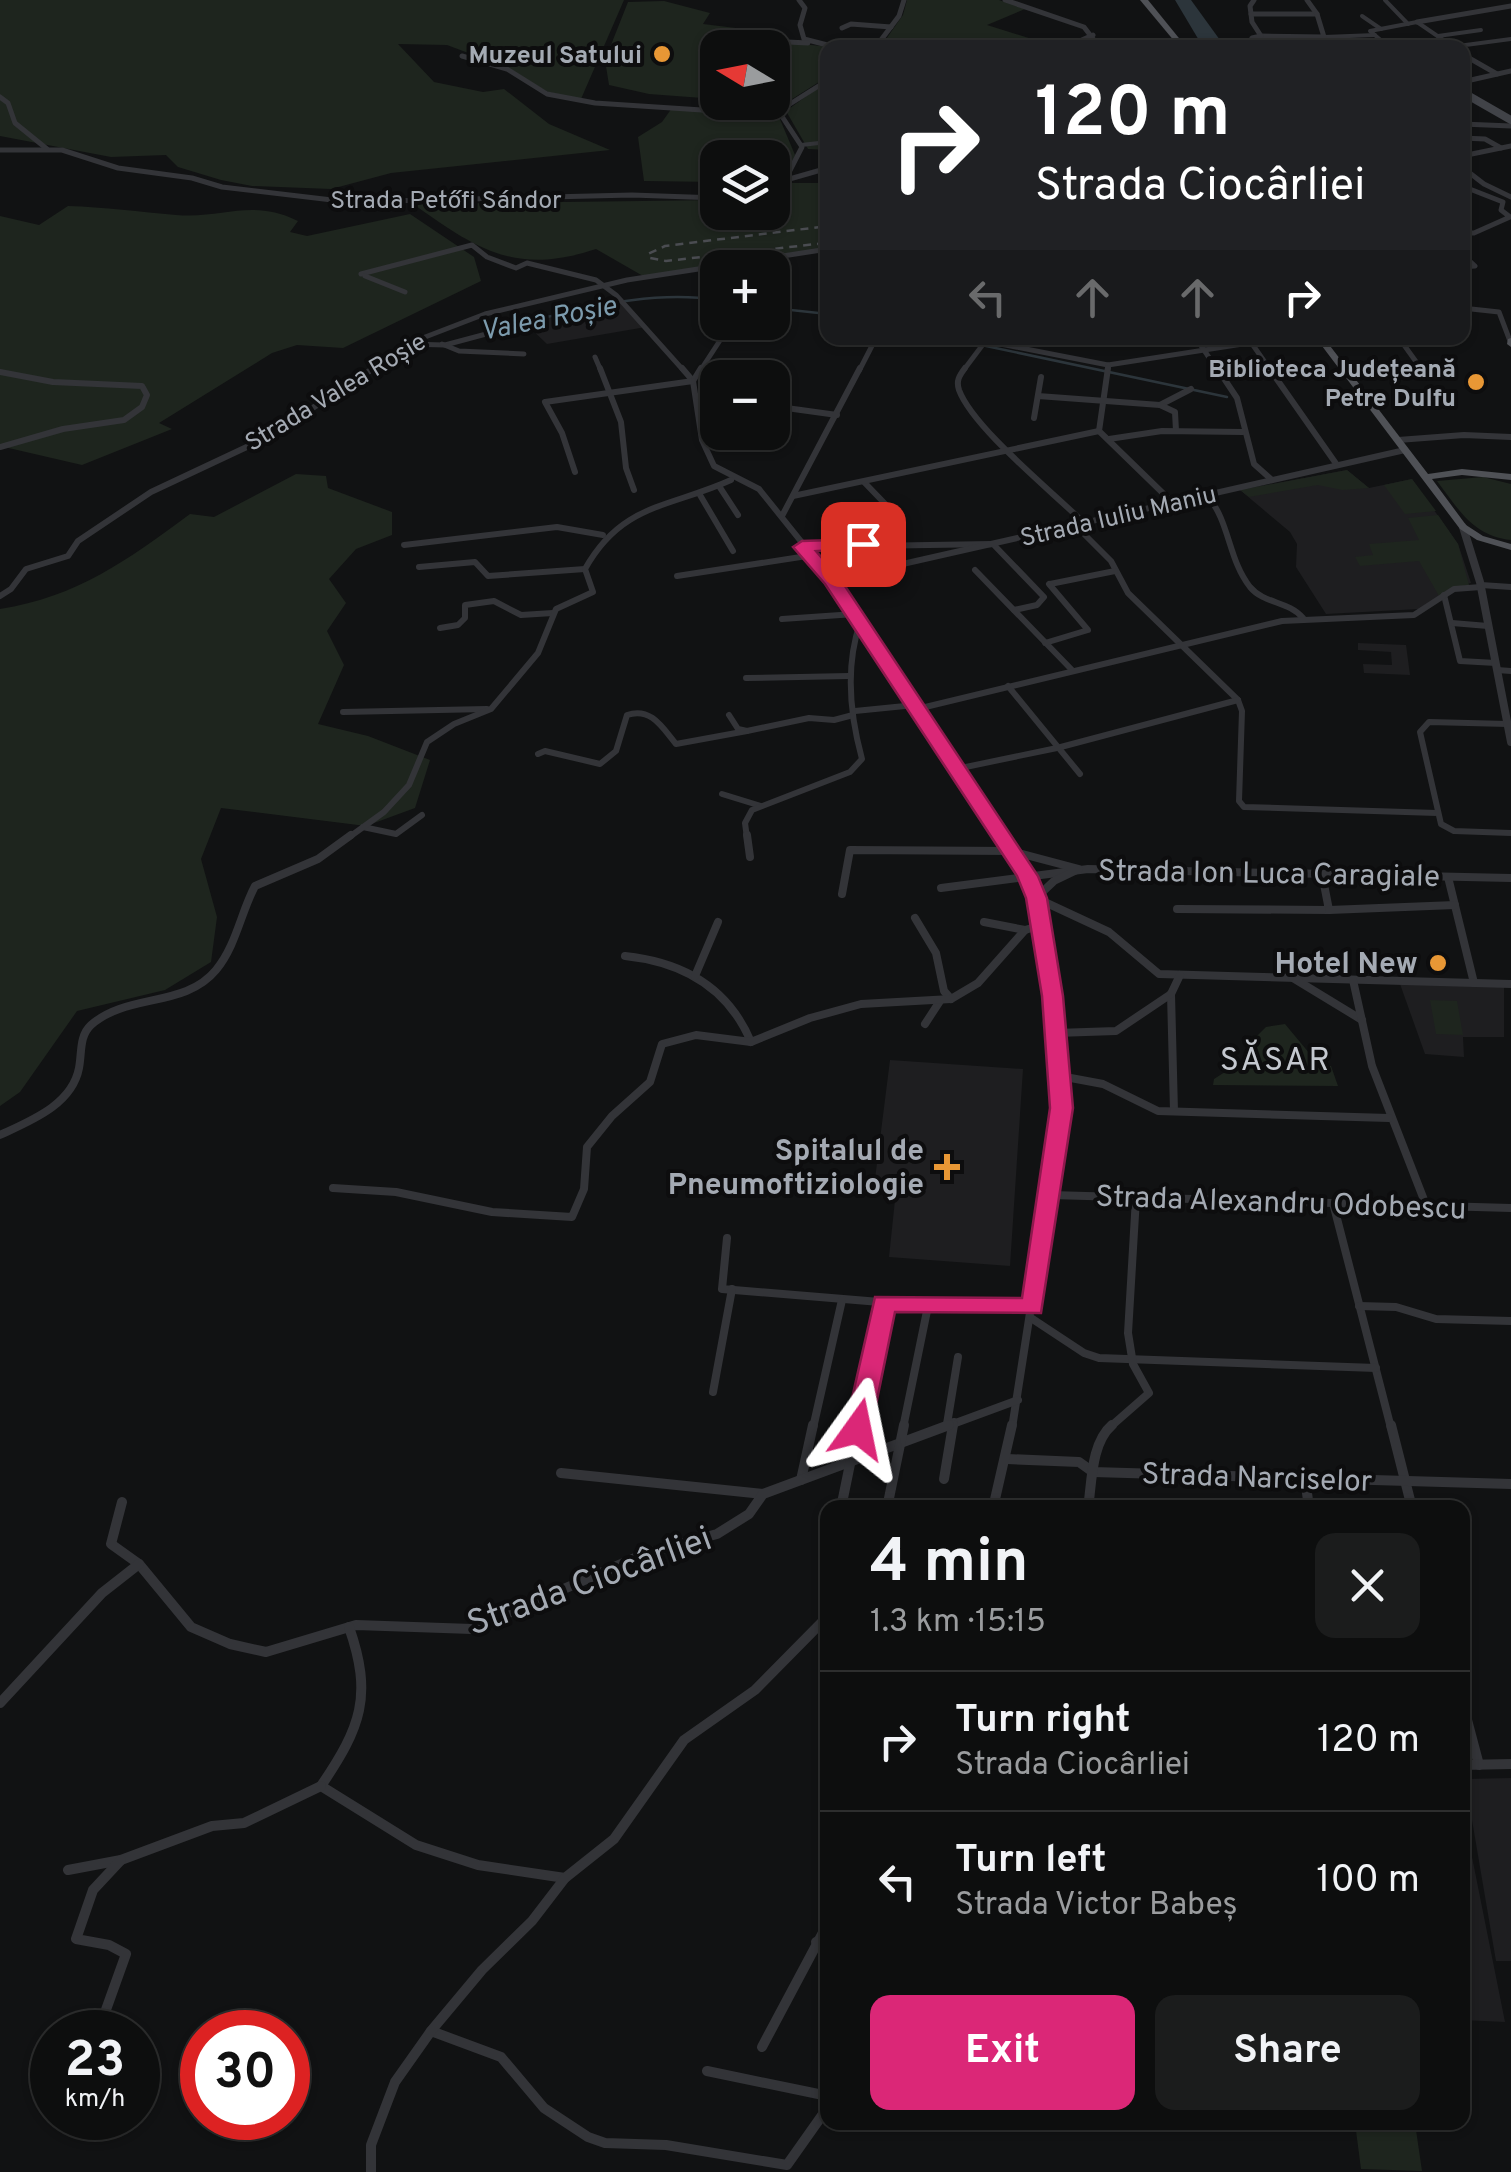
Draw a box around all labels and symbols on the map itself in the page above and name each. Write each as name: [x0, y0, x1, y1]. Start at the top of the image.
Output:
north arrow: [700, 30, 790, 120]
place label: Muzeul Satului: [468, 41, 642, 73]
marker: Muzeul Satului: [651, 43, 673, 65]
street label: Strada Petőfi Sándor: [330, 186, 562, 218]
water label: Valea Roșie: [478, 289, 620, 351]
street label: Strada Valea Roșie: [240, 327, 433, 460]
place label: Biblioteca Județeană Petre Dulfu: [1208, 355, 1456, 416]
marker: Biblioteca Județeană Petre Dulfu: [1465, 371, 1487, 393]
street label: Strada Iuliu Maniu: [1017, 480, 1220, 556]
pin: [821, 502, 906, 587]
street label: Strada Ion Luca Caragiale: [1098, 854, 1440, 897]
place label: Hotel New: [1275, 947, 1418, 984]
marker: Hotel New: [1427, 952, 1449, 974]
district label: SĂSAR: [1220, 1039, 1332, 1082]
place label: Spitalul de Pneumoftiziologie: [668, 1134, 924, 1205]
marker: Spitalul de Pneumoftiziologie: [934, 1154, 960, 1180]
street label: Strada Alexandru Odobescu: [1095, 1180, 1467, 1229]
position arrow: [806, 1377, 910, 1481]
street label: Strada Narciselor: [1141, 1457, 1373, 1502]
street label: Strada Ciocârliei: [462, 1518, 718, 1647]
speed limit sign: 30: [180, 2010, 310, 2140]

